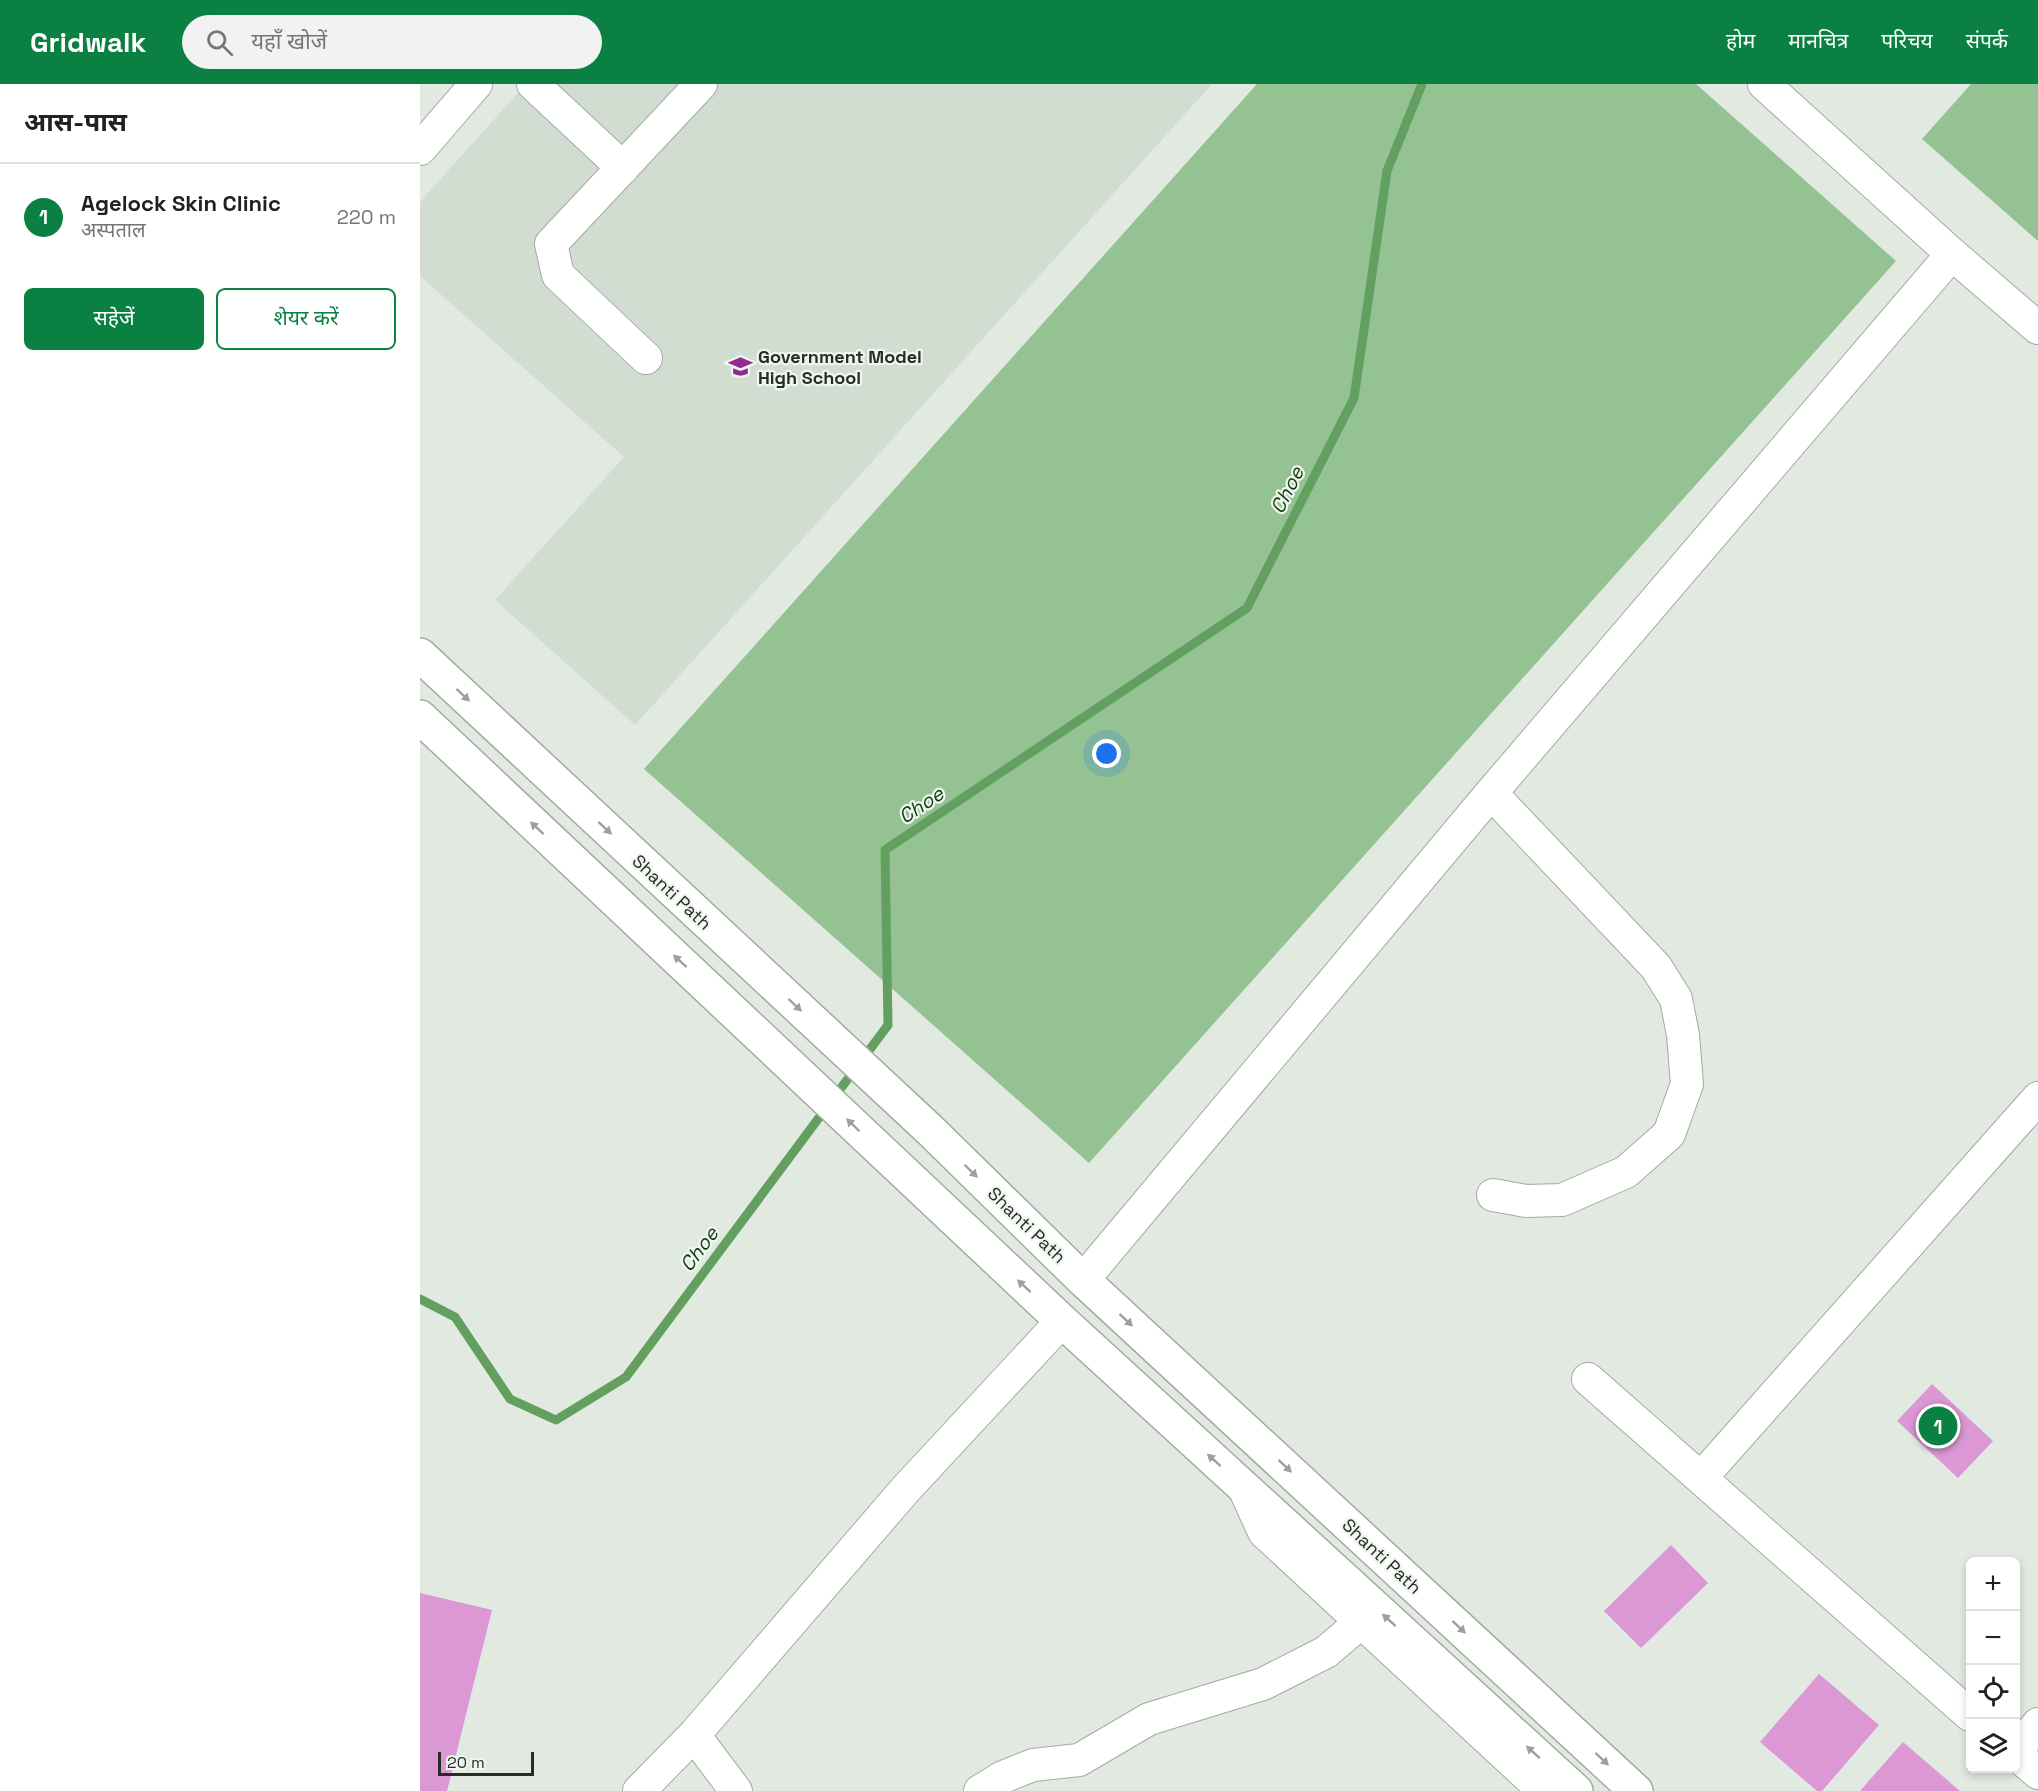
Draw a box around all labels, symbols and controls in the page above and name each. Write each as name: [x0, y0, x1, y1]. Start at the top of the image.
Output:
search box: [182, 15, 602, 69]
text: Gridwalk: [30, 24, 146, 60]
icon: search: [203, 26, 236, 59]
text: यहाँ खोजें: [251, 27, 327, 55]
text: होम: [1726, 27, 1755, 54]
text: मानचित्र: [1788, 27, 1848, 54]
text: परिचय: [1881, 27, 1933, 54]
text: संपर्क: [1966, 27, 2008, 54]
text: आस-पास: [24, 105, 127, 139]
text: Agelock Skin Clinic: [81, 189, 281, 217]
text: 1: [39, 204, 48, 230]
text: 220 m: [337, 204, 396, 230]
text: अस्पताल: [81, 217, 146, 243]
button: सहेजें: [24, 288, 204, 350]
button: शेयर करें: [216, 288, 396, 350]
place label: Government Model High School: [758, 345, 922, 389]
school or university icon: Government Model High School: [727, 353, 753, 379]
water label: Choe: [1264, 461, 1310, 518]
one-way arrow: [455, 687, 469, 701]
your location: [1092, 739, 1121, 768]
water label: Choe: [893, 780, 950, 830]
one-way arrow: [530, 821, 545, 835]
one-way arrow: [597, 821, 612, 835]
street label: Shanti Path: [628, 849, 716, 935]
one-way arrow: [673, 955, 688, 968]
one-way arrow: [787, 998, 802, 1011]
one-way arrow: [846, 1118, 860, 1132]
one-way arrow: [964, 1163, 978, 1177]
street label: Shanti Path: [983, 1182, 1071, 1268]
water label: Choe: [674, 1221, 725, 1277]
one-way arrow: [1017, 1280, 1032, 1293]
one-way arrow: [1118, 1313, 1133, 1326]
pin: 1: [1918, 1404, 1958, 1448]
one-way arrow: [1207, 1454, 1222, 1467]
one-way arrow: [1277, 1459, 1292, 1472]
street label: Shanti Path: [1338, 1513, 1426, 1599]
map controls: [1966, 1557, 2020, 1773]
button: +: [1966, 1557, 2020, 1611]
button: −: [1966, 1611, 2020, 1665]
one-way arrow: [1382, 1614, 1397, 1627]
one-way arrow: [1451, 1620, 1466, 1633]
button: locate: [1966, 1665, 2020, 1719]
button: layers: [1966, 1719, 2020, 1773]
one-way arrow: [1526, 1745, 1540, 1759]
scale bar: [438, 1749, 534, 1776]
text: 20 m: [447, 1752, 485, 1773]
one-way arrow: [1595, 1752, 1609, 1766]

